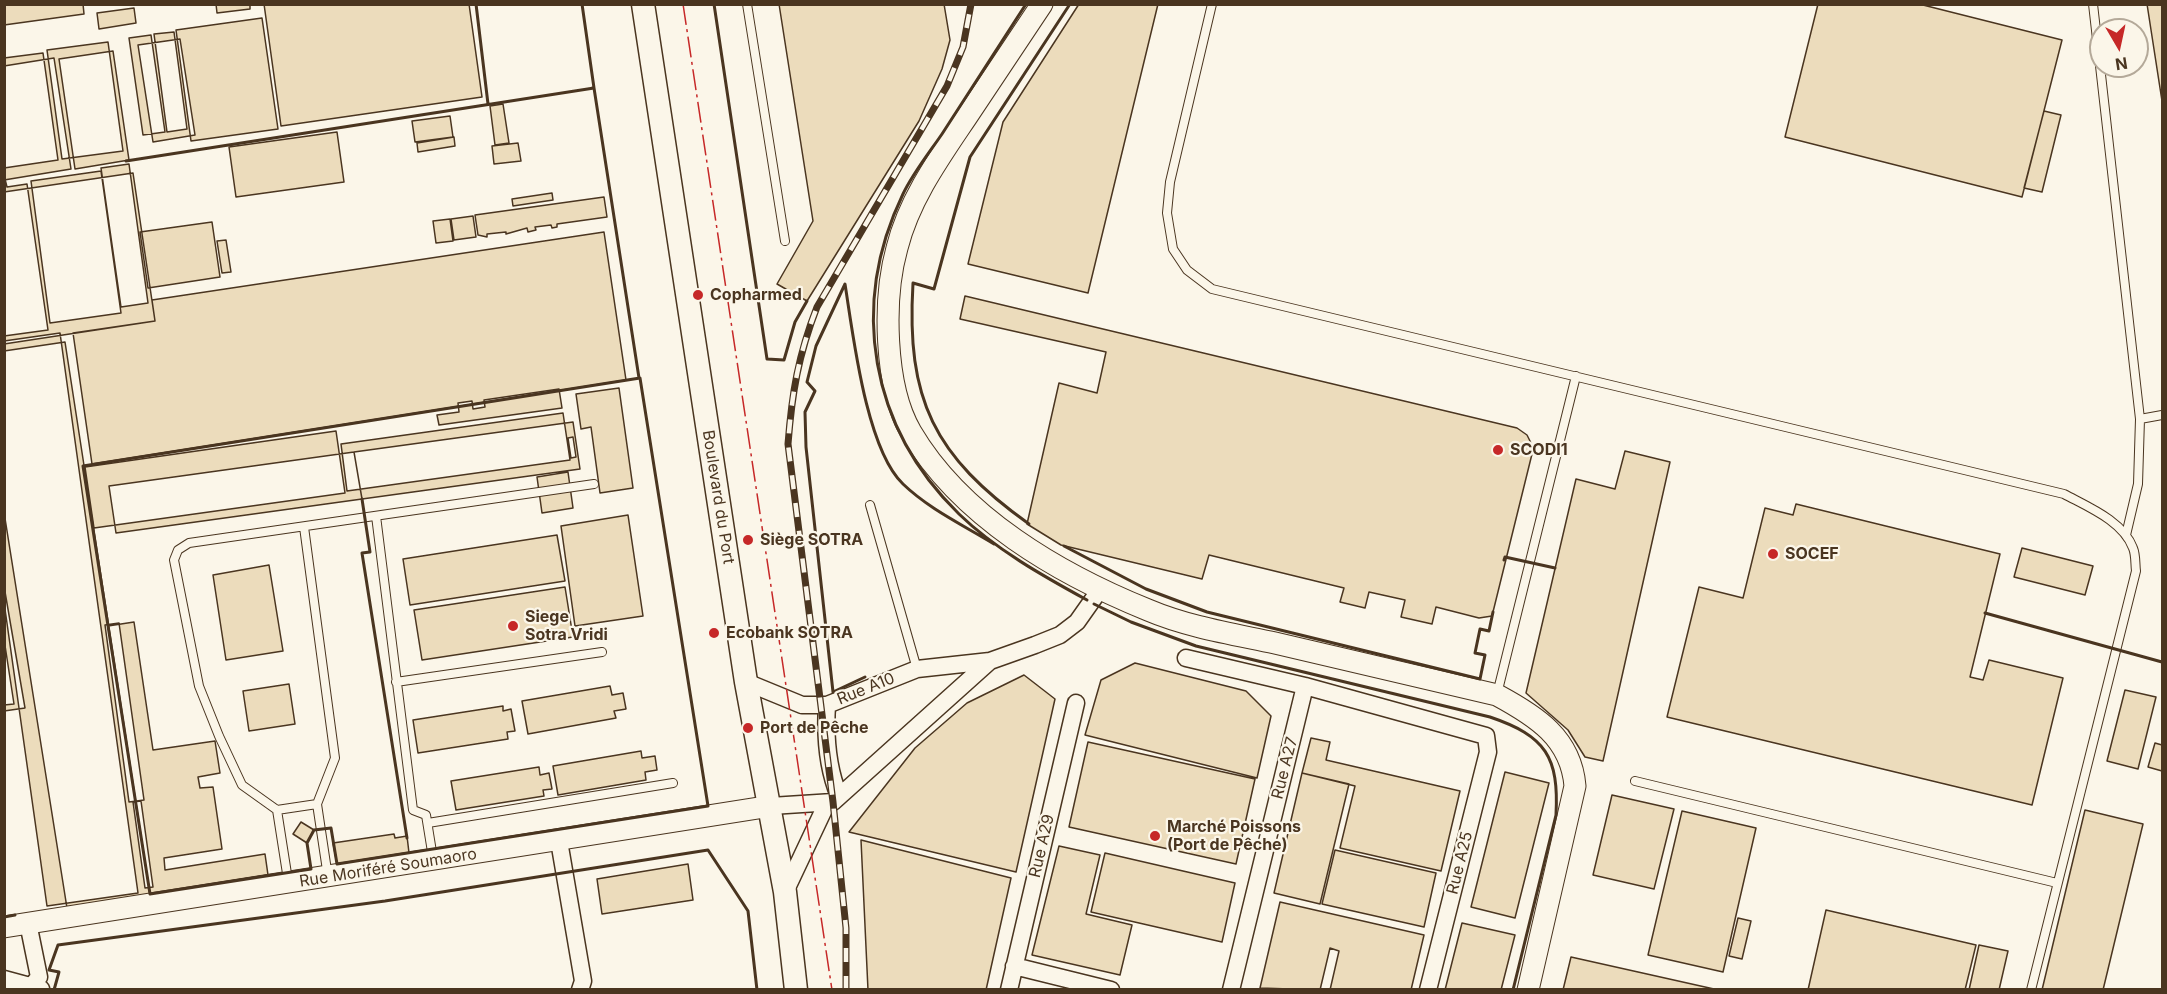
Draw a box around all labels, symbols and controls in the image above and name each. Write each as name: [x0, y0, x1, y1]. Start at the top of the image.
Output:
north arrow: [2089, 18, 2149, 78]
text: N: [2114, 53, 2129, 75]
place label: Copharmed: [710, 285, 802, 305]
marker: Copharmed: [691, 288, 705, 302]
street label: Boulevard du Port: [698, 429, 738, 565]
place label: SCODI1: [1510, 440, 1568, 460]
marker: SCODI1: [1491, 443, 1505, 457]
place label: Siège SOTRA: [760, 530, 863, 550]
marker: Siège SOTRA: [741, 533, 755, 547]
place label: SOCEF: [1785, 544, 1839, 564]
marker: SOCEF: [1766, 547, 1780, 561]
place label: Siege Sotra Vridi: [525, 607, 608, 645]
marker: Siege Sotra Vridi: [506, 619, 520, 633]
place label: Ecobank SOTRA: [726, 623, 853, 643]
marker: Ecobank SOTRA: [707, 626, 721, 640]
street label: Rue A10: [834, 669, 898, 709]
place label: Port de Pêche: [760, 718, 869, 738]
marker: Port de Pêche: [741, 721, 755, 735]
street label: Rue A27: [1268, 735, 1302, 801]
street label: Rue A29: [1025, 813, 1059, 879]
place label: Marché Poissons (Port de Pêche): [1167, 817, 1301, 855]
marker: Marché Poissons (Port de Pêche): [1148, 829, 1162, 843]
street label: Rue A25: [1443, 830, 1477, 896]
street label: Rue Moriféré Soumaoro: [298, 844, 478, 892]

